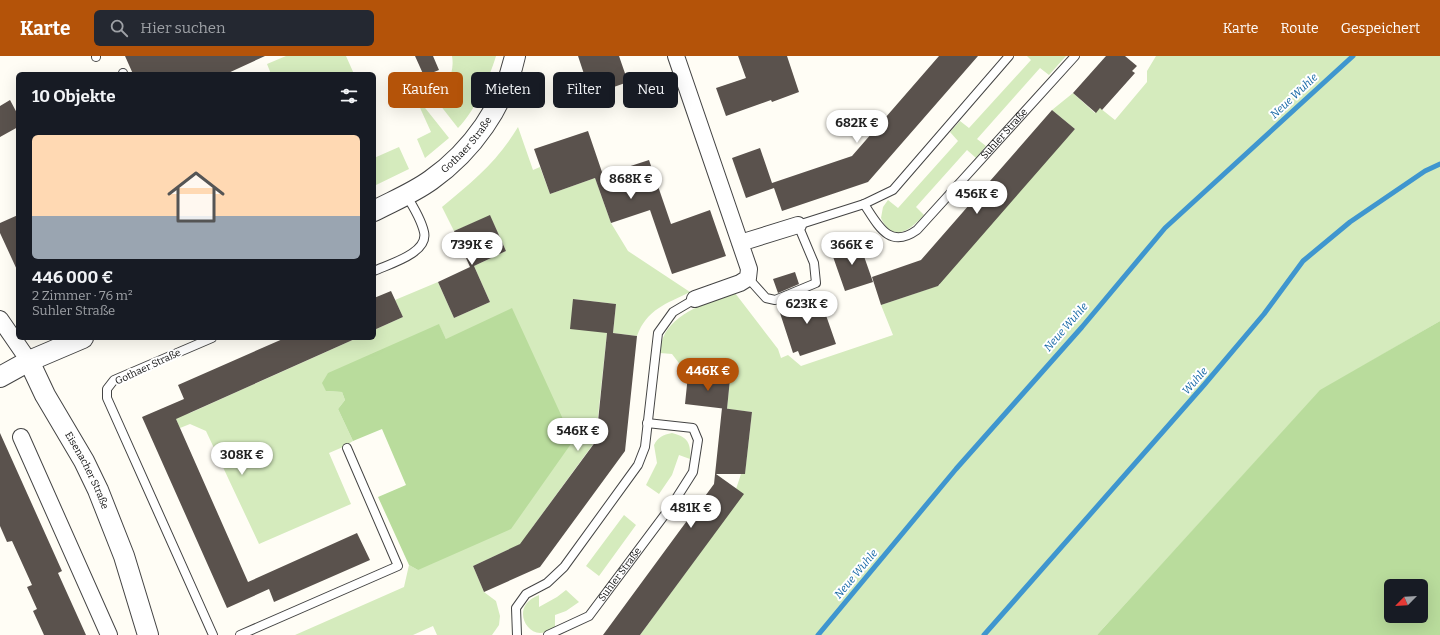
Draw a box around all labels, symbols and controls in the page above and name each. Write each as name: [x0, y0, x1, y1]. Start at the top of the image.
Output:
search box: [94, 10, 374, 46]
text: Karte: [20, 17, 70, 40]
icon: search: [108, 17, 130, 39]
text: Hier suchen: [140, 19, 226, 37]
text: Karte: [1223, 20, 1258, 37]
text: Route: [1280, 20, 1319, 37]
text: Gespeichert: [1341, 20, 1420, 37]
water label: Neue Wuhle: [1268, 70, 1321, 121]
chip: Kaufen: [388, 72, 463, 108]
chip: Mieten: [471, 72, 545, 108]
chip: Filter: [553, 72, 615, 108]
chip: Neu: [623, 72, 678, 108]
icon: filters: [338, 85, 360, 107]
text: 10 Objekte: [32, 86, 116, 107]
street label: Suhler Straße: [978, 106, 1030, 162]
pin: 682K €: [824, 110, 890, 144]
street label: Gothaer Straße: [439, 115, 494, 176]
text: 682K €: [835, 115, 879, 130]
icon: home: [160, 161, 232, 233]
pin: 868K €: [598, 166, 664, 200]
text: 868K €: [609, 171, 653, 186]
pin: 456K €: [944, 181, 1010, 215]
text: 456K €: [955, 186, 999, 201]
pin: 739K €: [439, 232, 505, 266]
pin: 366K €: [819, 232, 885, 266]
text: 739K €: [451, 237, 493, 252]
text: 366K €: [830, 237, 874, 252]
text: 446 000 €: [32, 267, 113, 288]
text: 2 Zimmer · 76 m²: [32, 288, 133, 303]
pin: 623K €: [774, 291, 840, 325]
text: 623K €: [786, 296, 828, 311]
water label: Neue Wuhle: [1041, 300, 1091, 354]
text: Suhler Straße: [32, 303, 115, 318]
street label: Gothaer Straße: [113, 347, 183, 387]
pin: 446K €: [675, 358, 741, 392]
text: 446K €: [686, 363, 730, 378]
water label: Wuhle: [1180, 364, 1211, 397]
pin: 546K €: [545, 418, 611, 452]
text: 546K €: [556, 423, 600, 438]
street label: Eisenacher Straße: [62, 430, 111, 511]
pin: 308K €: [209, 442, 275, 476]
text: 308K €: [220, 447, 264, 462]
pin: 481K €: [658, 495, 724, 529]
text: 481K €: [670, 500, 712, 515]
street label: Suhler Straße: [596, 545, 644, 604]
water label: Neue Wuhle: [832, 546, 881, 601]
north arrow: [1384, 579, 1428, 623]
map controls: [1384, 579, 1428, 623]

